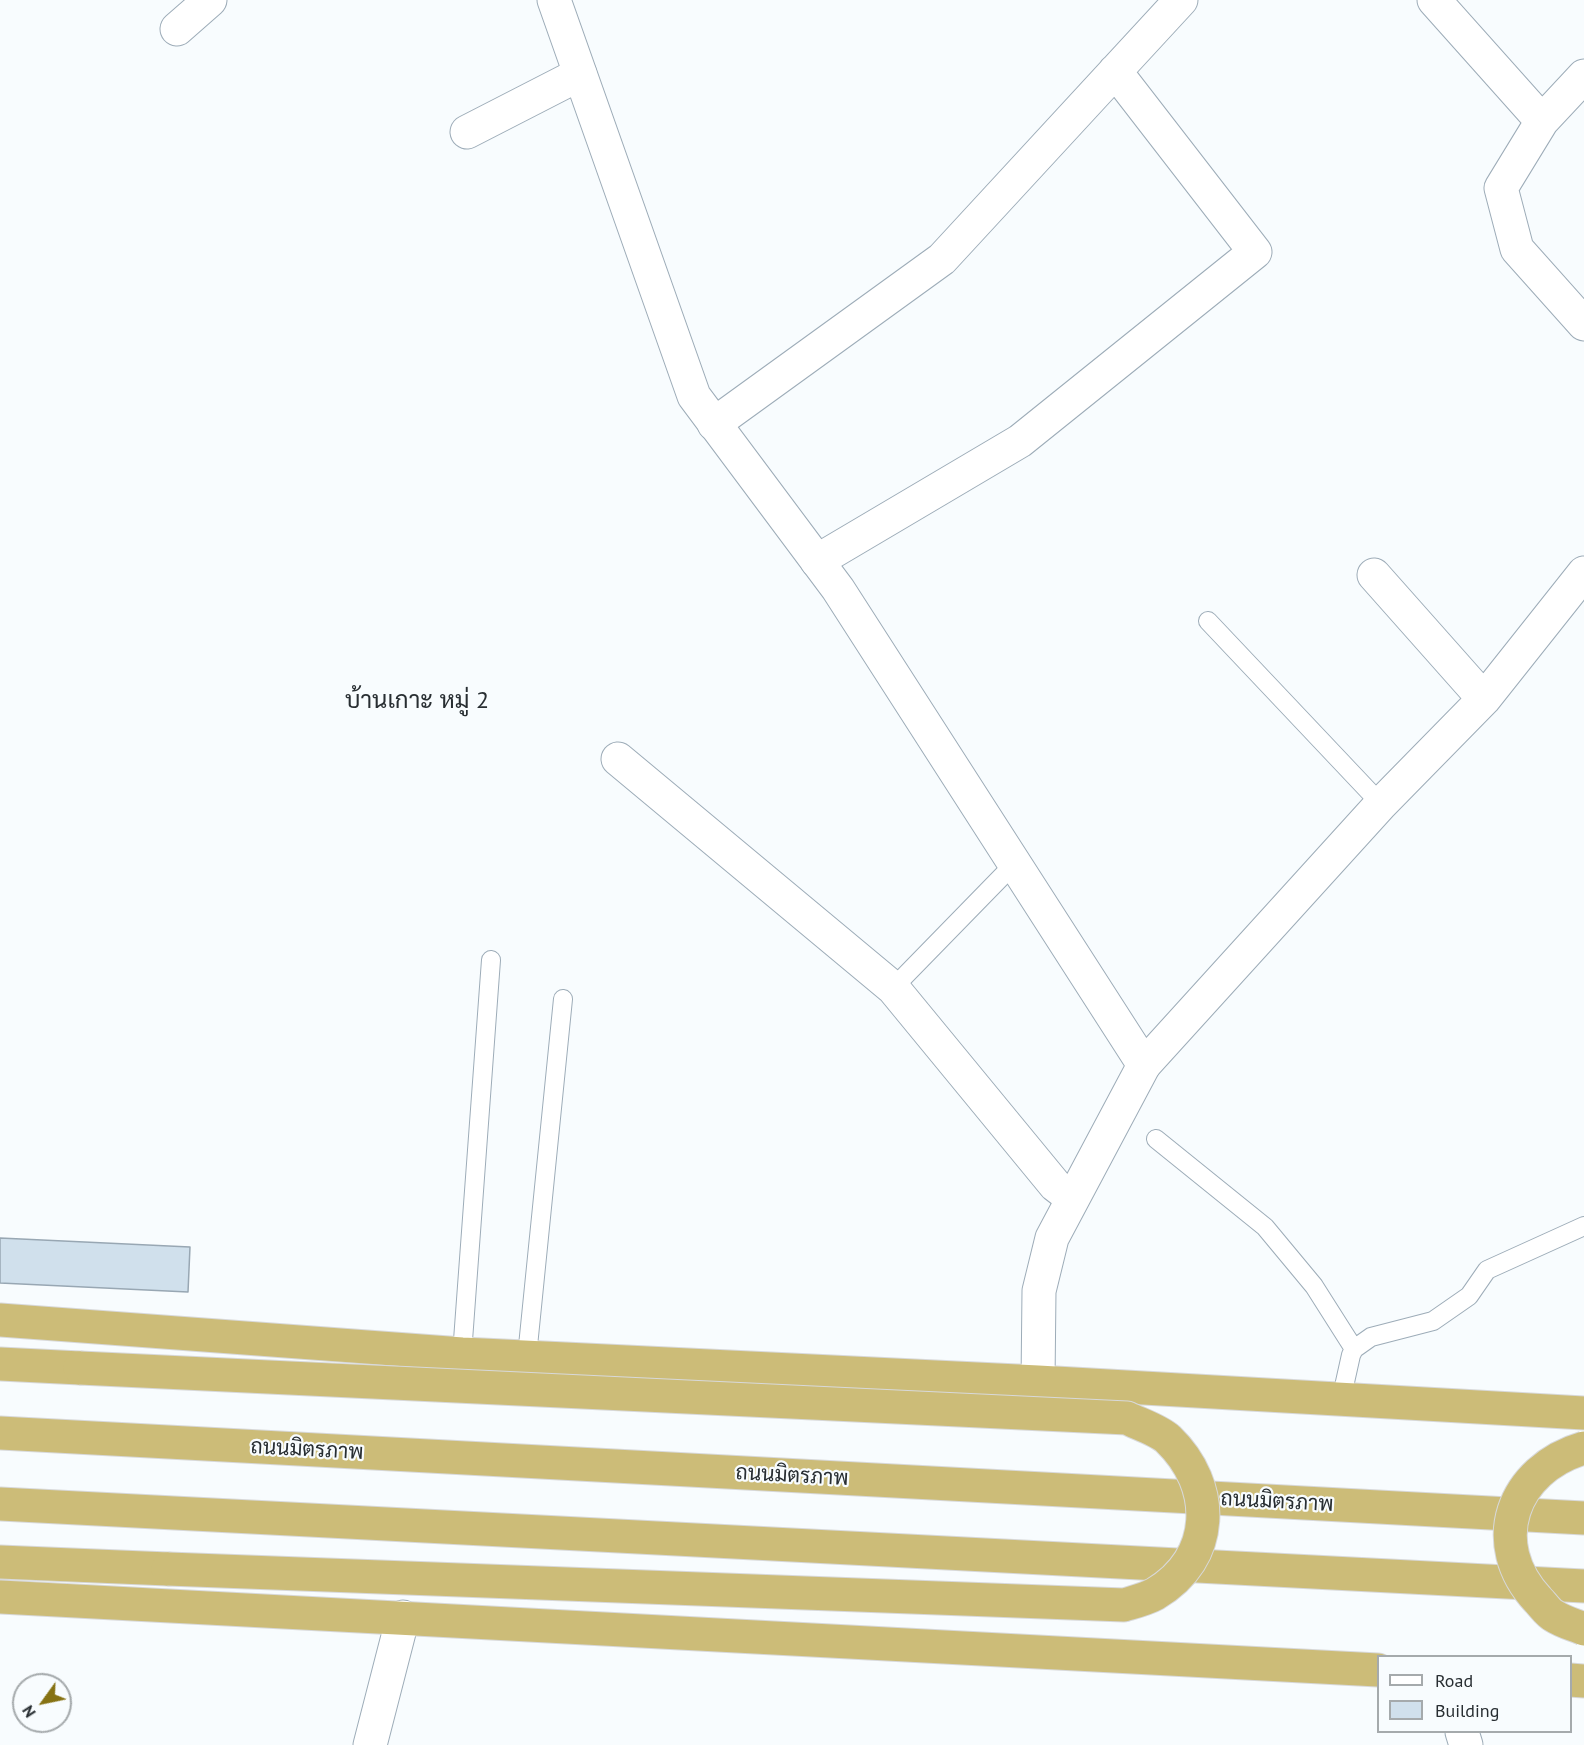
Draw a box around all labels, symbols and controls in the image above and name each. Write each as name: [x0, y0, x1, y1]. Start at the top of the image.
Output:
district label: บ้านเกาะ หมู่ 2: [345, 687, 489, 715]
street label: ถนนมิตรภาพ: [250, 1434, 364, 1466]
street label: ถนนมิตรภาพ: [735, 1460, 849, 1492]
street label: ถนนมิตรภาพ: [1220, 1486, 1334, 1518]
legend: [1377, 1655, 1572, 1733]
text: Road: [1435, 1669, 1473, 1692]
north arrow: [12, 1673, 72, 1733]
text: Building: [1435, 1699, 1499, 1722]
text: N: [17, 1702, 40, 1722]

